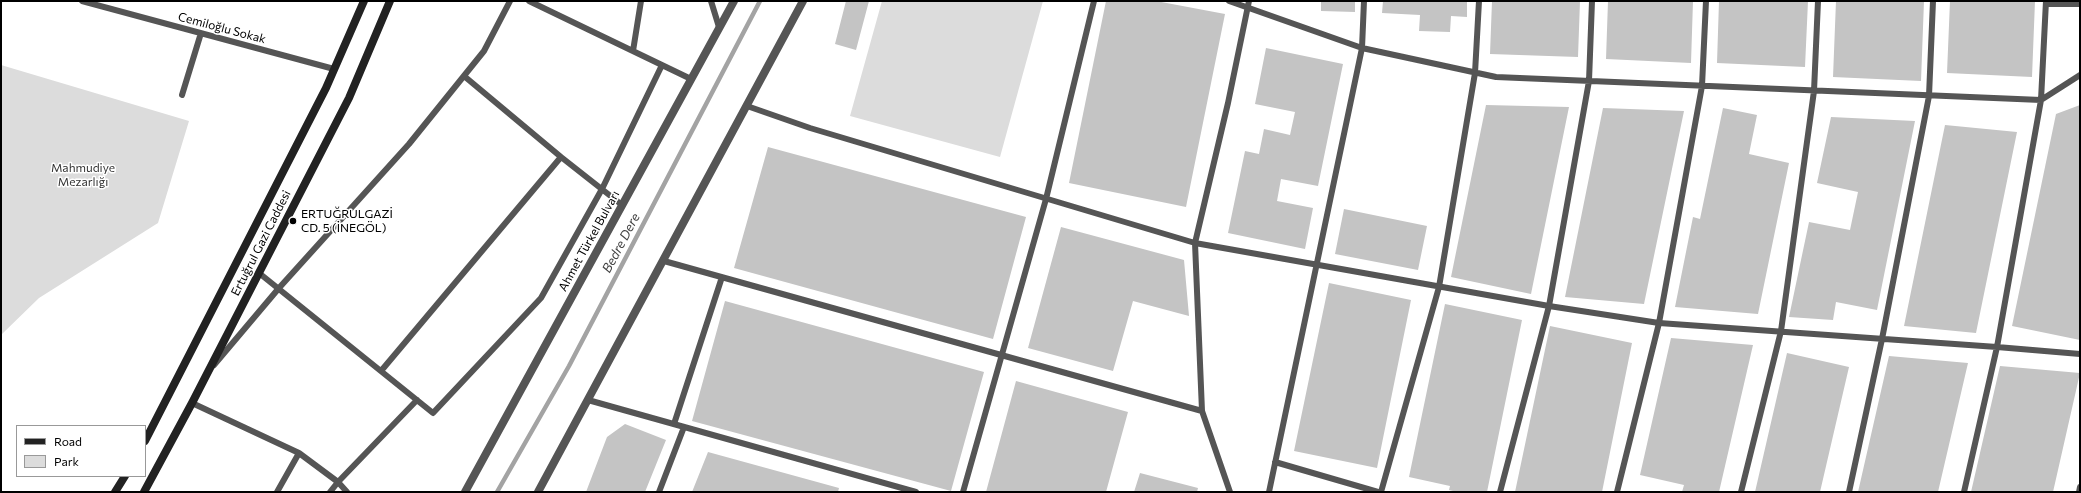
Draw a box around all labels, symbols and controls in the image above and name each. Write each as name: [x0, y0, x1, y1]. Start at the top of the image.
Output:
street label: Cemiloğlu Sokak: [176, 9, 268, 47]
park label: Mahmudiye Mezarlığı: [51, 161, 115, 189]
street label: Ertuğrul Gazi Caddesi: [228, 188, 294, 298]
street label: Ahmet Türkel Bulvarı: [555, 188, 623, 294]
place label: ERTUĞRULGAZİ CD. 5 (İNEGÖL): [301, 207, 393, 235]
water label: Bedre Dere: [599, 210, 643, 276]
marker: ERTUĞRULGAZİ CD. 5 (İNEGÖL): [288, 216, 298, 226]
legend: [16, 425, 146, 477]
text: Road: [54, 434, 82, 448]
text: Park: [54, 454, 79, 468]

